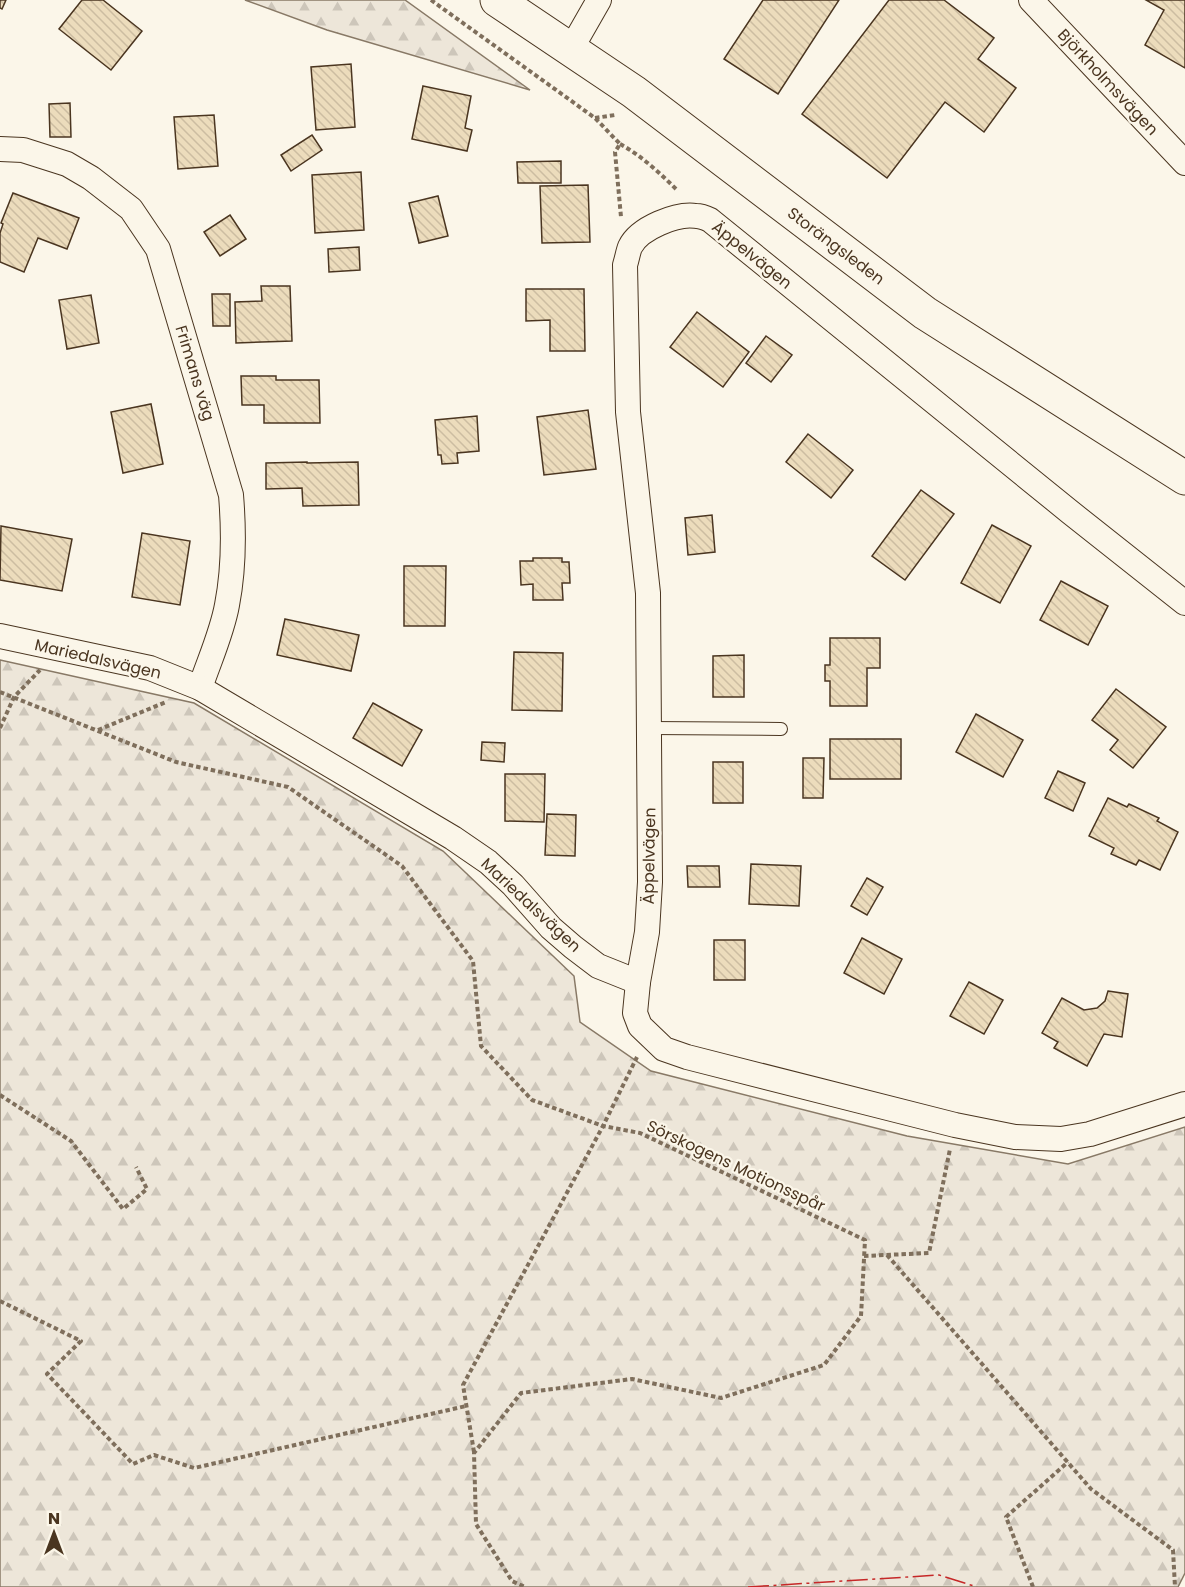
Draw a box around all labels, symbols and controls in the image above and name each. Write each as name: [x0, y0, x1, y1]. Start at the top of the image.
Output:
street label: Björkholmsvägen: [1052, 24, 1164, 140]
street label: Storängsleden: [783, 202, 889, 290]
street label: Äppelvägen: [707, 216, 797, 294]
street label: Frimans väg: [170, 322, 220, 424]
street label: Mariedalsvägen: [33, 633, 163, 685]
street label: Äppelvägen: [637, 807, 661, 905]
street label: Mariedalsvägen: [476, 853, 586, 957]
street label: Sörskogens Motionsspår: [643, 1114, 829, 1218]
north arrow: [24, 1503, 84, 1563]
text: N: [48, 1507, 60, 1530]

